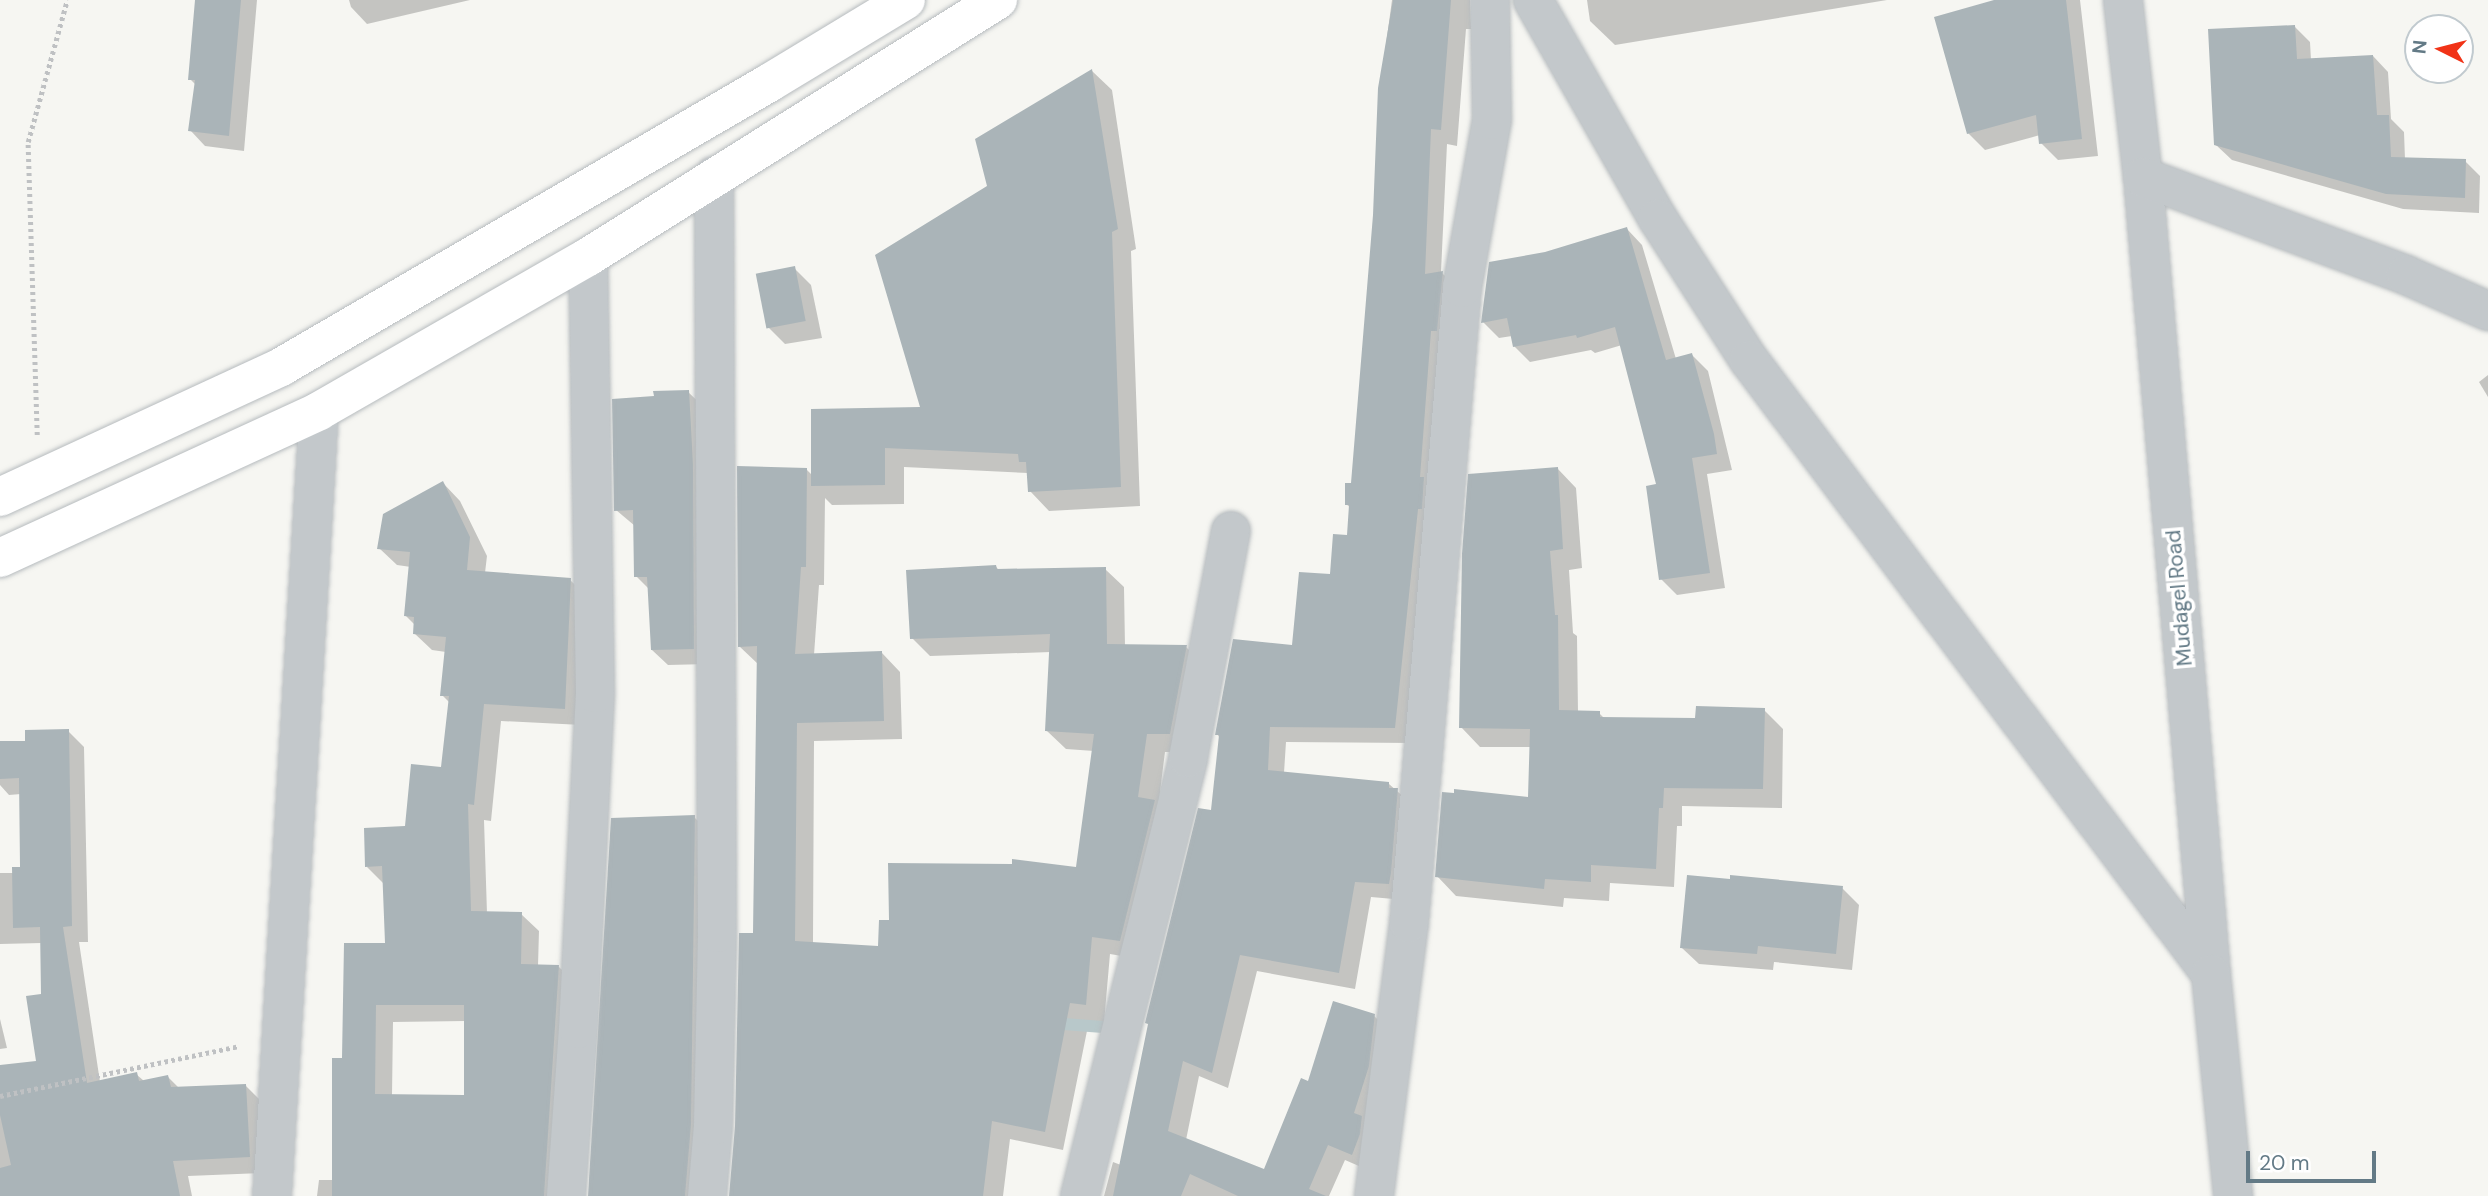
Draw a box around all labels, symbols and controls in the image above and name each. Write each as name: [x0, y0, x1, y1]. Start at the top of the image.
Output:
north arrow: [2404, 14, 2474, 84]
text: N: [2406, 39, 2433, 55]
street label: Mudagel Road: [2160, 529, 2198, 667]
scale bar: [2250, 1136, 2380, 1180]
text: 20 m: [2259, 1149, 2310, 1177]

